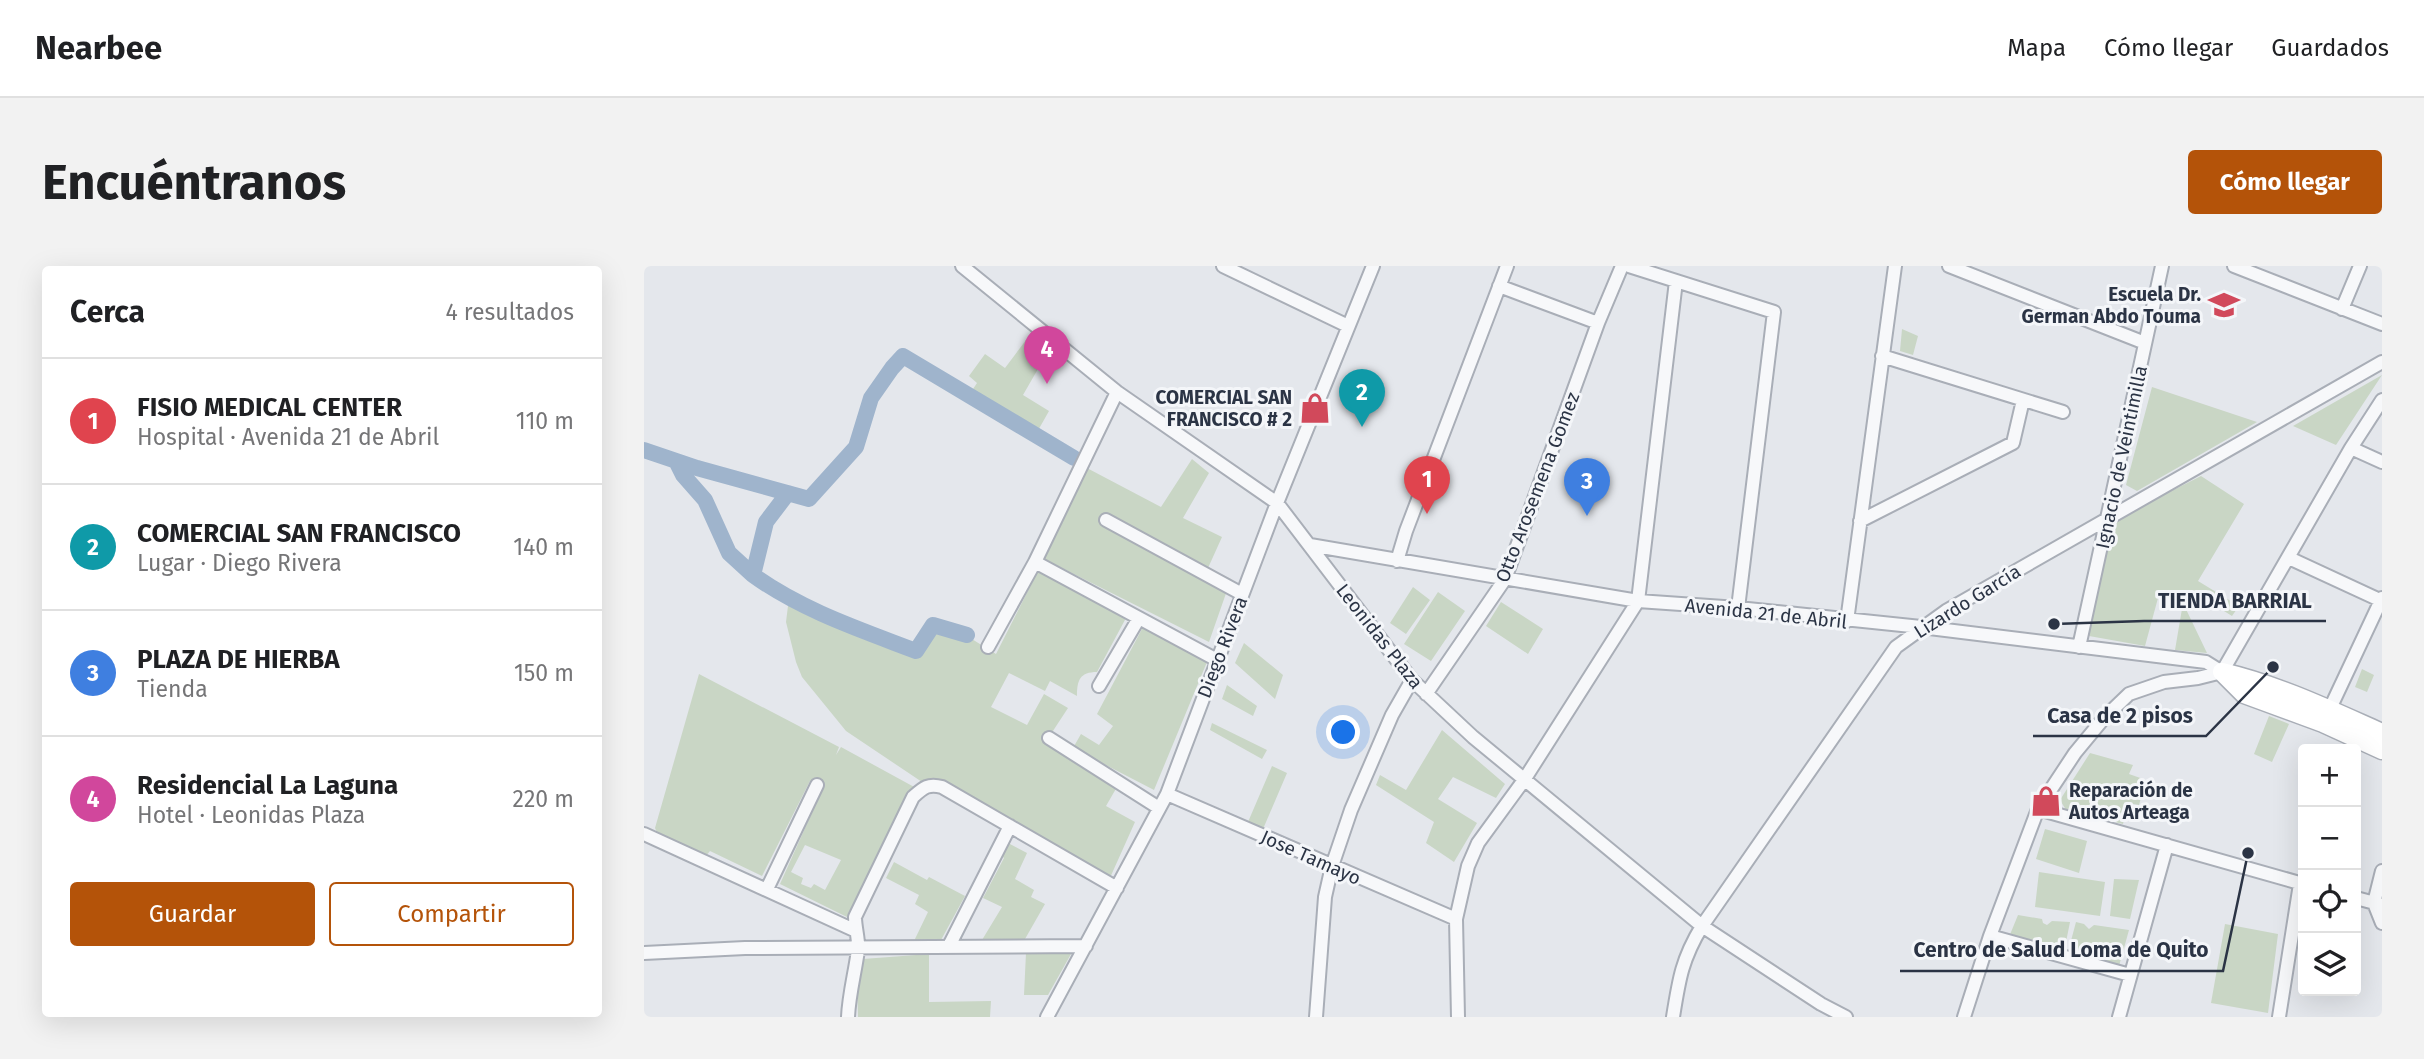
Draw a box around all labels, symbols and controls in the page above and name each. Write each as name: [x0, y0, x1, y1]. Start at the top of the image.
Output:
text: Nearbee: [35, 28, 162, 68]
text: Mapa: [2007, 34, 2066, 62]
text: Cómo llegar: [2104, 34, 2233, 62]
text: Guardados: [2271, 34, 2389, 62]
button: Cómo llegar: [2188, 150, 2382, 214]
text: Encuéntranos: [42, 153, 346, 212]
place label: Escuela Dr. German Abdo Touma: [2022, 283, 2201, 328]
school or university icon: Escuela Dr. German Abdo Touma: [2207, 288, 2241, 322]
text: Cerca: [70, 294, 145, 330]
text: 4 resultados: [445, 298, 574, 326]
pin: 4: [1024, 326, 1070, 384]
street label: Ignacio de Veintimilla: [2091, 364, 2152, 551]
pin: 2: [1339, 369, 1385, 427]
place label: COMERCIAL SAN FRANCISCO # 2: [1156, 386, 1292, 431]
street label: Otto Arosemena Gomez: [1491, 389, 1584, 585]
shop icon: COMERCIAL SAN FRANCISCO # 2: [1298, 391, 1332, 425]
text: FISIO MEDICAL CENTER: [137, 392, 402, 423]
text: 1: [88, 407, 98, 435]
text: 110 m: [516, 407, 574, 435]
text: Hospital · Avenida 21 de Abril: [137, 423, 439, 451]
pin: 1: [1404, 456, 1450, 514]
pin: 3: [1564, 458, 1610, 516]
text: COMERCIAL SAN FRANCISCO: [137, 518, 461, 549]
text: 2: [87, 533, 99, 561]
text: 140 m: [513, 533, 574, 561]
text: Lugar · Diego Rivera: [137, 549, 342, 577]
street label: Lizardo García: [1910, 560, 2025, 643]
street label: Leonidas Plaza: [1331, 579, 1428, 694]
callout: TIENDA BARRIAL: [2144, 579, 2326, 621]
text: TIENDA BARRIAL: [2158, 588, 2312, 614]
street label: Diego Rivera: [1193, 593, 1252, 701]
street label: Avenida 21 de Abril: [1684, 594, 1849, 634]
text: PLAZA DE HIERBA: [137, 644, 340, 675]
text: 3: [87, 659, 99, 687]
text: 150 m: [514, 659, 574, 687]
text: Tienda: [137, 675, 208, 703]
callout: Casa de 2 pisos: [2033, 694, 2206, 736]
text: Casa de 2 pisos: [2047, 703, 2193, 729]
your location: [1326, 715, 1360, 749]
map controls: [2298, 744, 2361, 996]
button: +: [2298, 744, 2361, 807]
text: Residencial La Laguna: [137, 770, 398, 801]
place label: Reparación de Autos Arteaga: [2068, 779, 2193, 824]
shop icon: Reparación de Autos Arteaga: [2029, 784, 2063, 818]
text: 4: [87, 785, 100, 813]
text: 220 m: [513, 785, 574, 813]
text: Hotel · Leonidas Plaza: [137, 801, 365, 829]
button: −: [2298, 807, 2361, 870]
street label: Jose Tamayo: [1257, 825, 1364, 890]
button: locate: [2298, 870, 2361, 933]
button: Guardar: [70, 882, 315, 946]
button: Compartir: [329, 882, 574, 946]
callout: Centro de Salud Loma de Quito: [1900, 929, 2223, 971]
button: layers: [2298, 933, 2361, 996]
text: Centro de Salud Loma de Quito: [1913, 937, 2209, 963]

